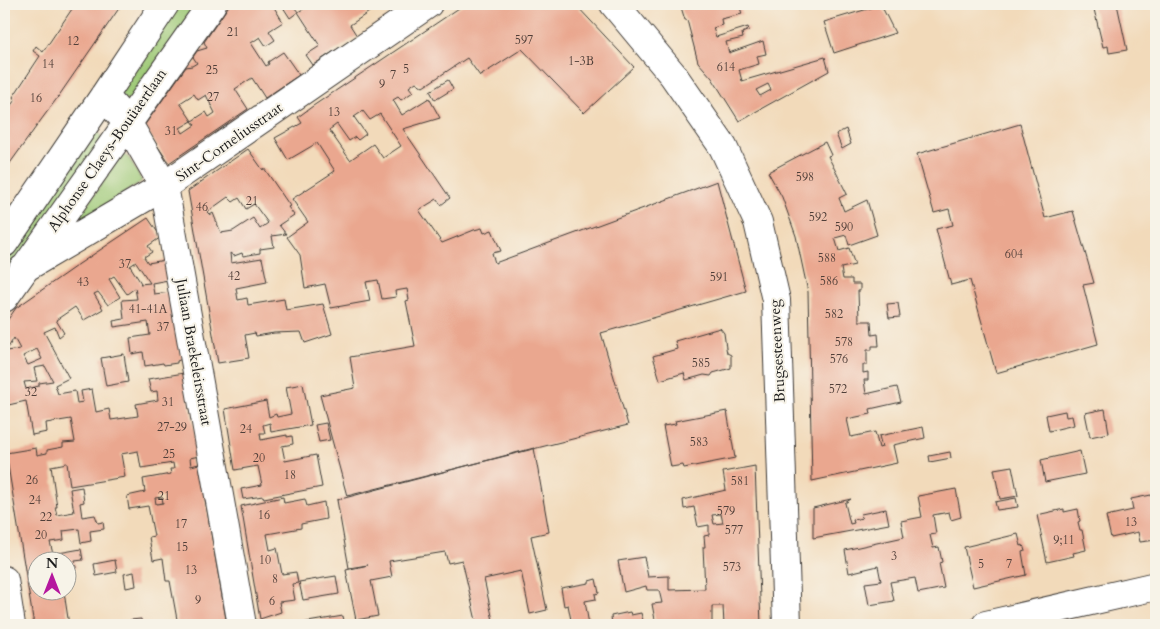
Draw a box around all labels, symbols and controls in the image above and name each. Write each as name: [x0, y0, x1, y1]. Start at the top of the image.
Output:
house number: 21: [227, 24, 239, 40]
house number: 597: [515, 32, 533, 48]
house number: 12: [67, 33, 79, 49]
house number: 1-3B: [568, 53, 594, 69]
house number: 14: [42, 56, 54, 72]
house number: 614: [717, 59, 735, 75]
house number: 5: [403, 61, 409, 77]
house number: 25: [206, 62, 218, 78]
street label: Alphonse Claeys-Bouüaertlaan: [43, 64, 171, 236]
house number: 7: [390, 67, 396, 83]
house number: 9: [379, 76, 385, 92]
house number: 27: [207, 89, 219, 105]
house number: 16: [30, 90, 42, 106]
street label: Sint-Corneliusstraat: [172, 97, 287, 186]
house number: 13: [328, 104, 340, 120]
house number: 31: [165, 123, 177, 139]
house number: 598: [796, 169, 814, 185]
house number: 21: [246, 193, 258, 209]
house number: 46: [196, 199, 208, 215]
house number: 592: [809, 209, 827, 225]
house number: 590: [835, 219, 853, 235]
house number: 604: [1005, 246, 1023, 262]
house number: 588: [818, 250, 836, 266]
house number: 37: [119, 256, 131, 272]
house number: 42: [228, 268, 240, 284]
house number: 591: [710, 269, 728, 285]
house number: 586: [820, 273, 838, 289]
house number: 43: [77, 274, 89, 290]
street label: Juliaan Braekeleirsstraat: [171, 275, 217, 427]
street label: Brugsesteenweg: [764, 298, 790, 403]
house number: 41-41A: [129, 301, 168, 317]
house number: 582: [825, 306, 843, 322]
house number: 37: [157, 319, 169, 335]
house number: 578: [835, 334, 853, 350]
house number: 576: [830, 351, 848, 367]
house number: 585: [692, 355, 710, 371]
house number: 572: [829, 381, 847, 397]
house number: 32: [25, 384, 37, 400]
house number: 31: [162, 394, 174, 410]
house number: 27-29: [157, 419, 187, 435]
house number: 24: [240, 421, 252, 437]
house number: 583: [690, 434, 708, 450]
house number: 25: [163, 446, 175, 462]
house number: 20: [253, 450, 265, 466]
house number: 18: [284, 467, 296, 483]
house number: 26: [26, 472, 38, 488]
house number: 581: [731, 473, 749, 489]
house number: 21: [158, 488, 170, 504]
house number: 24: [29, 492, 41, 508]
house number: 579: [717, 503, 735, 519]
house number: 16: [258, 507, 270, 523]
house number: 22: [40, 509, 52, 525]
house number: 13: [1125, 514, 1137, 530]
house number: 17: [175, 516, 187, 532]
house number: 577: [725, 522, 743, 538]
house number: 20: [35, 527, 47, 543]
house number: 9;11: [1053, 532, 1075, 548]
house number: 15: [176, 539, 188, 555]
house number: 3: [891, 548, 897, 564]
north arrow: [28, 552, 78, 602]
house number: 10: [259, 552, 271, 568]
text: N: [46, 554, 58, 573]
house number: 5: [978, 556, 984, 572]
house number: 7: [1006, 556, 1012, 572]
house number: 573: [723, 559, 741, 575]
house number: 13: [185, 562, 197, 578]
house number: 8: [272, 571, 278, 587]
house number: 9: [195, 592, 201, 608]
house number: 6: [269, 593, 275, 609]

